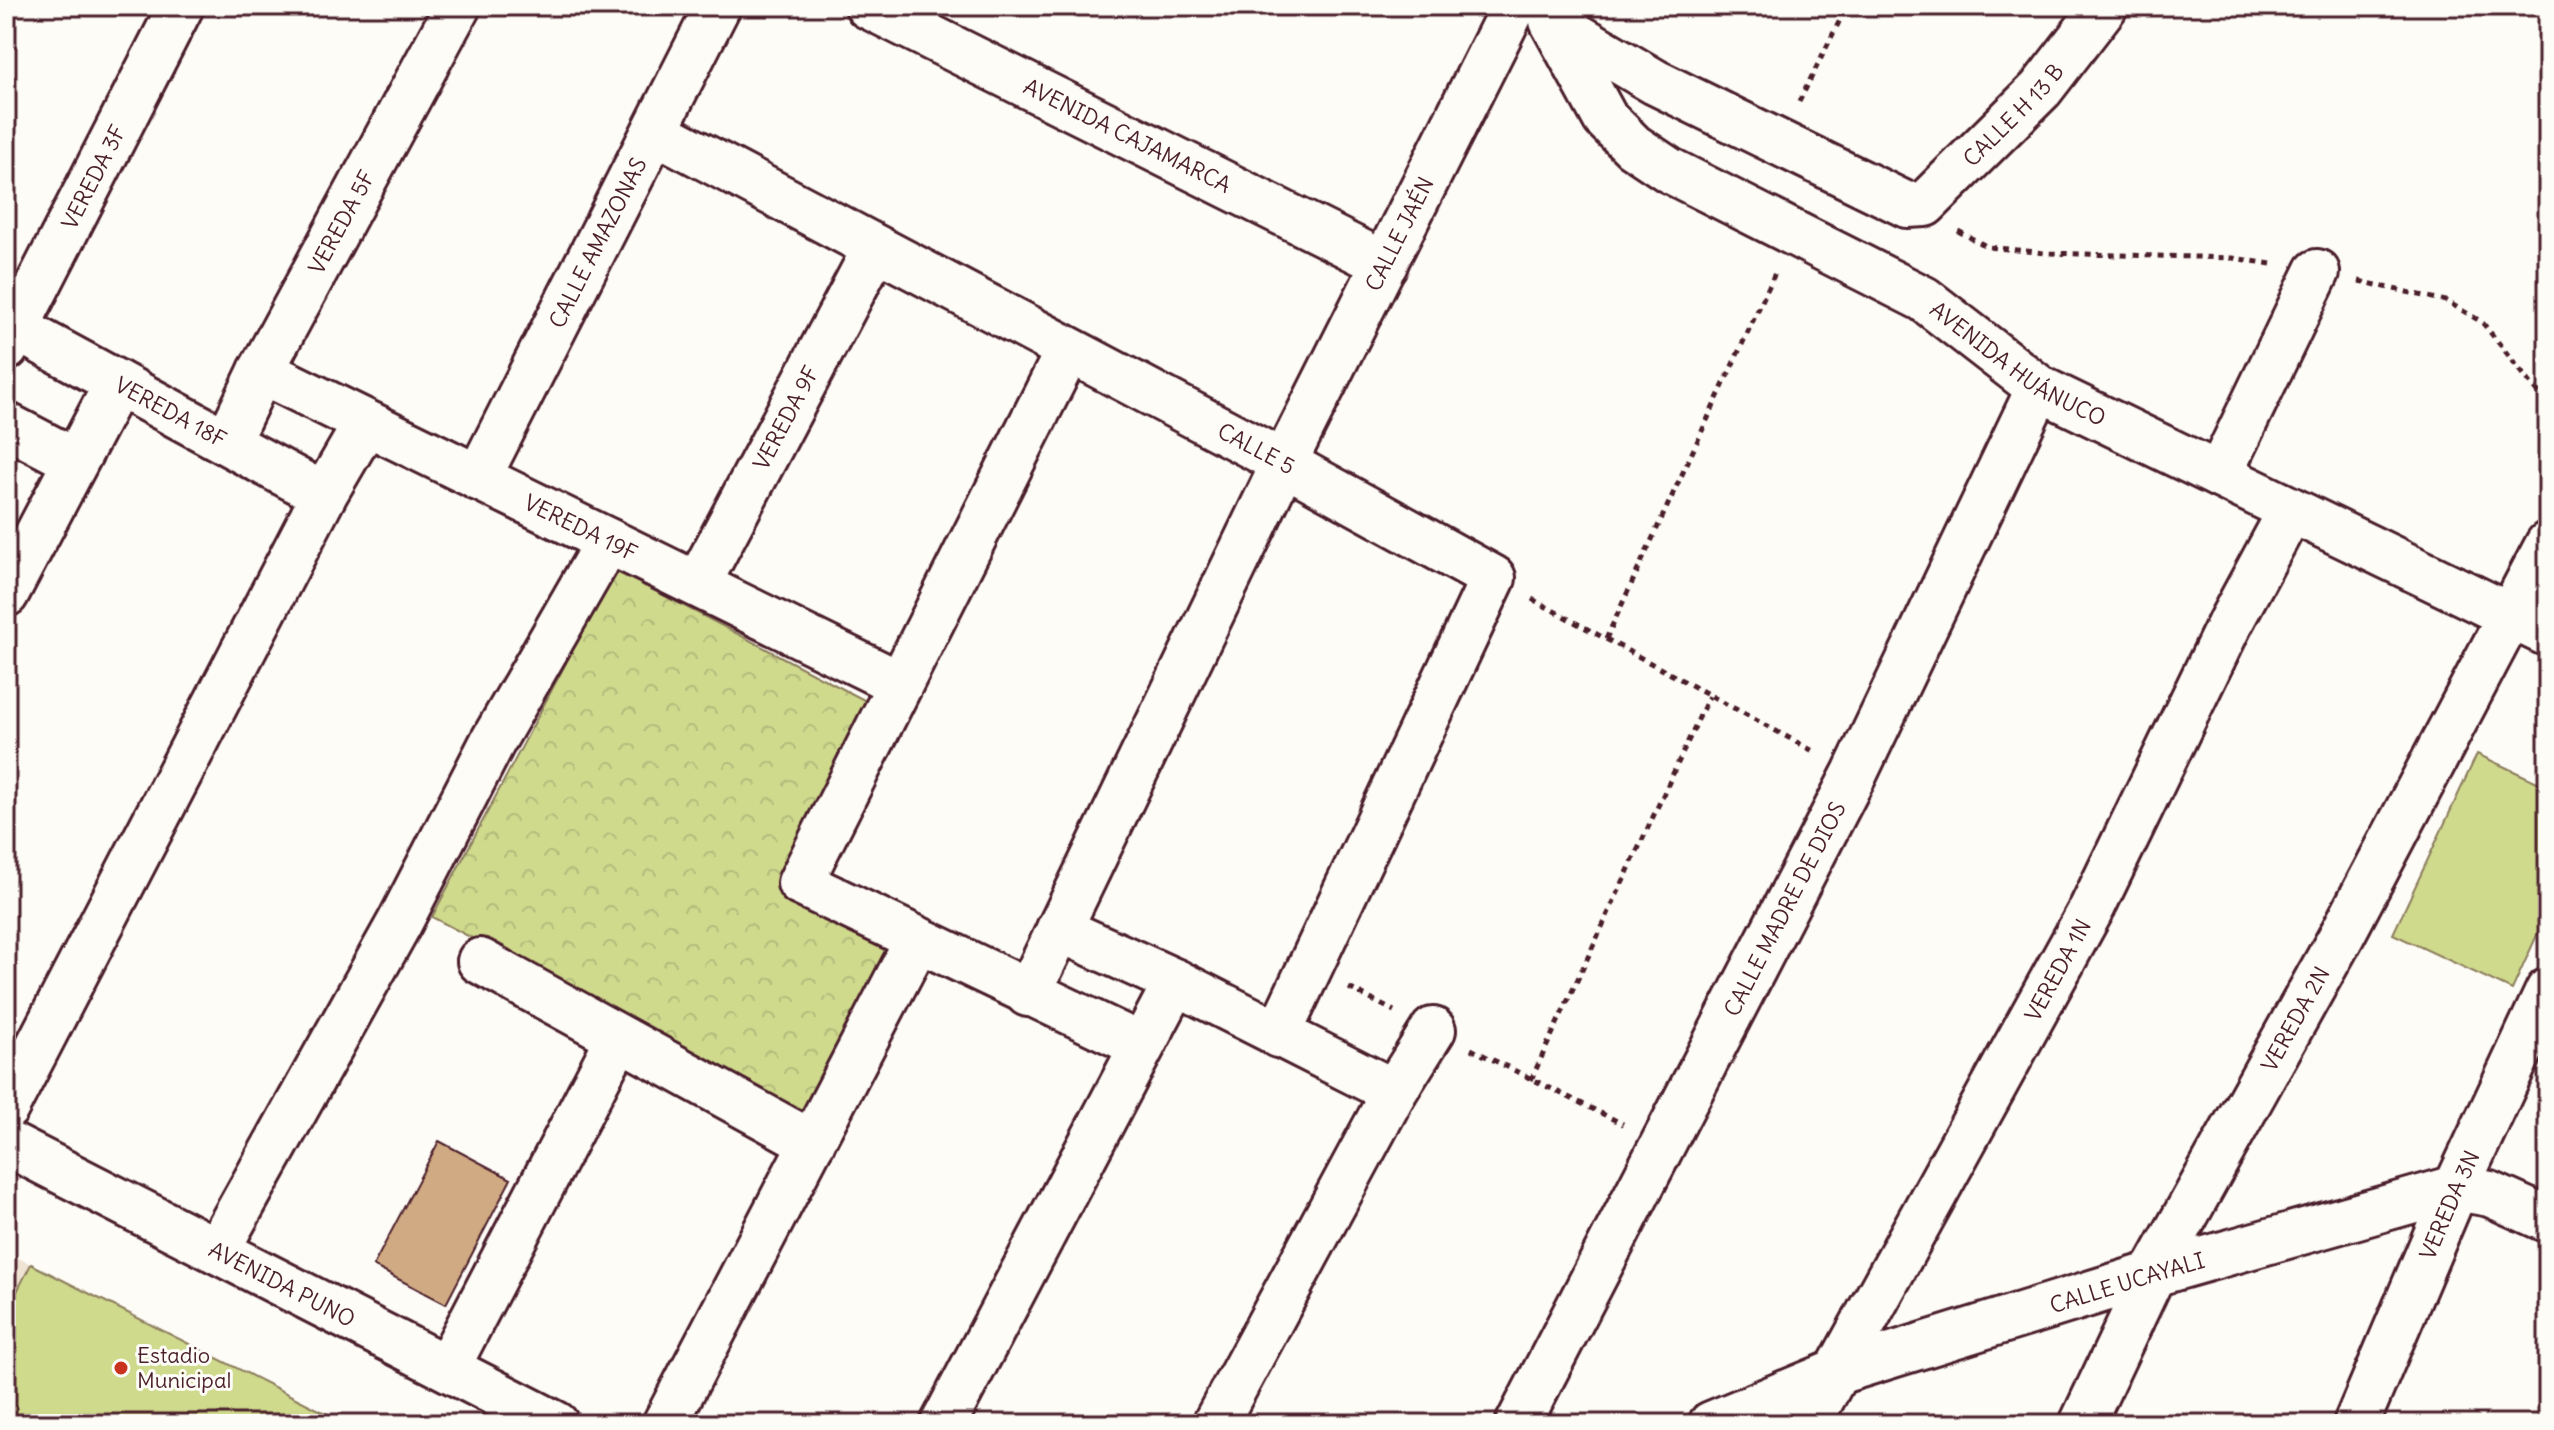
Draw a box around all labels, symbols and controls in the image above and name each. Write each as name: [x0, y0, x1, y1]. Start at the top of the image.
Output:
street label: CALLE H 13 B: [1957, 58, 2069, 172]
street label: AVENIDA CAJAMARCA: [1019, 72, 1236, 199]
street label: VEREDA 3F: [55, 120, 132, 234]
street label: CALLE AMAZONAS: [543, 153, 653, 333]
street label: VEREDA 5F: [302, 165, 381, 279]
street label: CALLE JAÉN: [1359, 172, 1440, 296]
street label: AVENIDA HUÁNUCO: [1925, 295, 2110, 432]
street label: VEREDA 9F: [747, 361, 825, 475]
street label: VEREDA 18F: [110, 370, 231, 453]
street label: CALLE 5: [1213, 417, 1300, 480]
street label: VEREDA 19F: [520, 488, 642, 567]
street label: CALLE MADRE DE DIOS: [1718, 797, 1852, 1021]
street label: VEREDA 1N: [2018, 914, 2097, 1026]
street label: VEREDA 2N: [2255, 961, 2336, 1076]
street label: VEREDA 3N: [2413, 1146, 2486, 1264]
street label: AVENIDA PUNO: [204, 1235, 360, 1333]
street label: CALLE UCAYALI: [2046, 1246, 2208, 1319]
place label: Estadio Municipal: [137, 1341, 231, 1394]
marker: Estadio Municipal: [112, 1359, 130, 1377]

